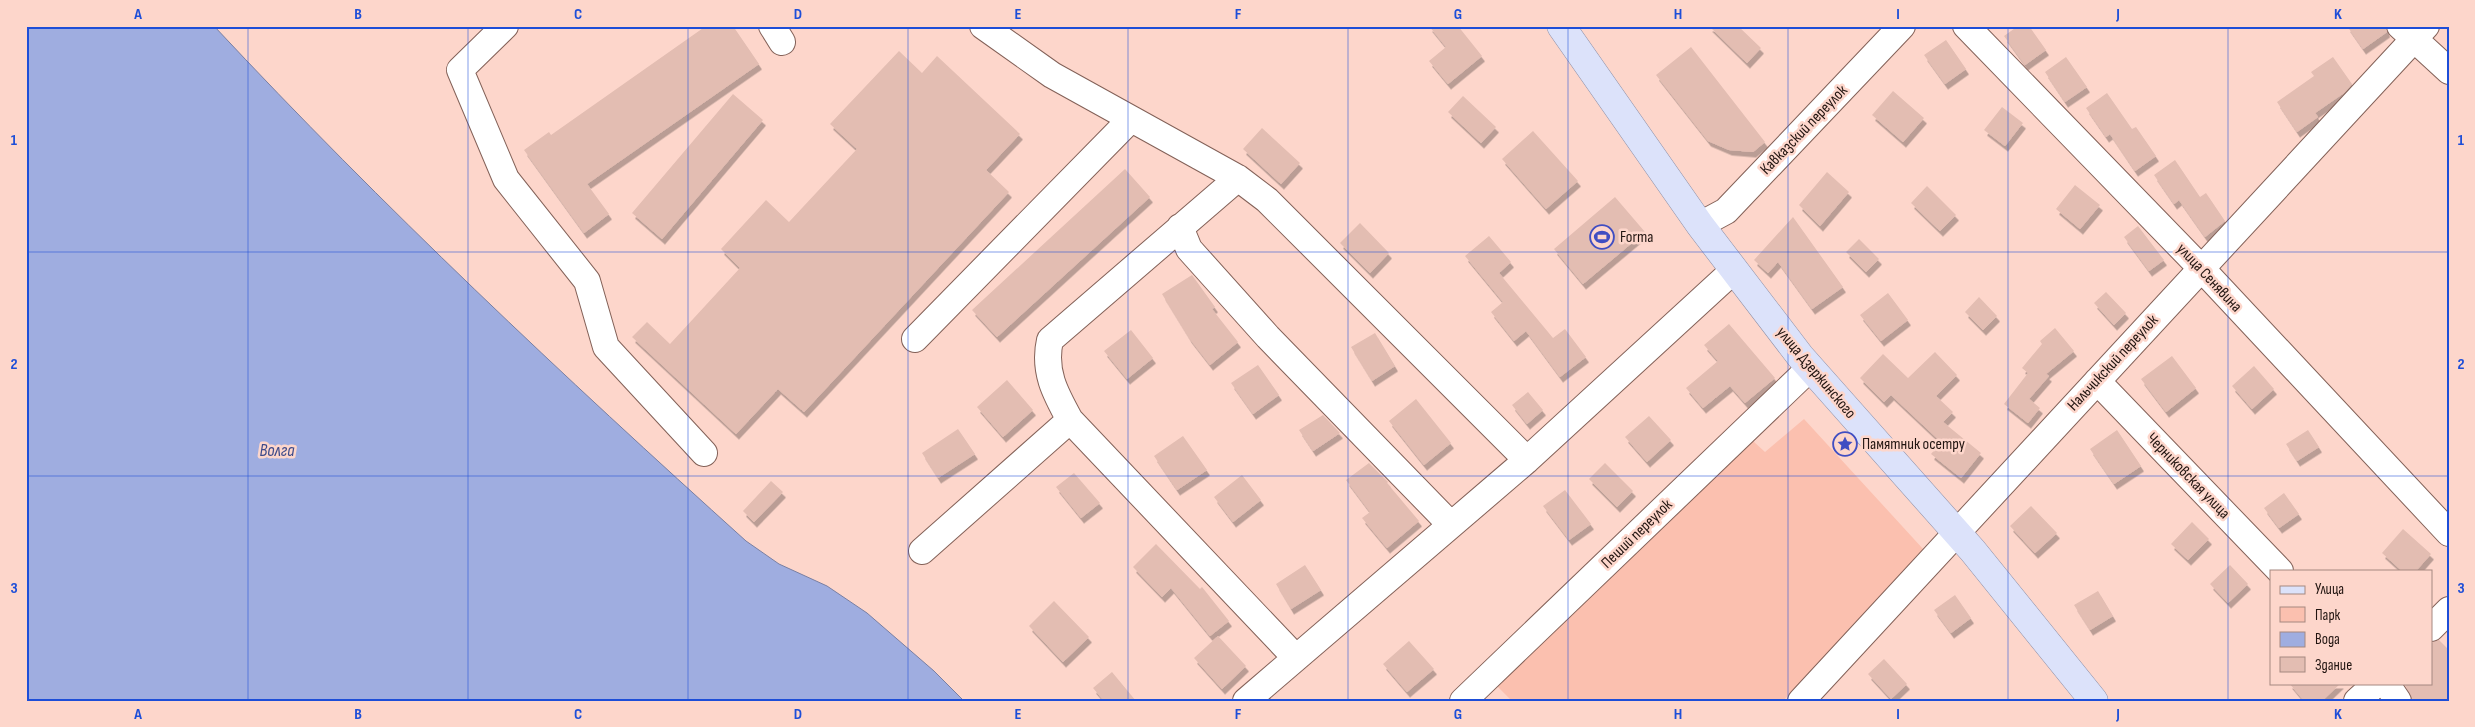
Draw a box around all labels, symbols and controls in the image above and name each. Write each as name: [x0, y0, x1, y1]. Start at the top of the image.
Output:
text: A: [133, 5, 142, 24]
text: B: [354, 5, 362, 24]
text: C: [574, 5, 582, 24]
text: D: [794, 5, 802, 24]
text: E: [1015, 5, 1022, 24]
text: F: [1235, 5, 1242, 24]
text: G: [1454, 5, 1462, 24]
text: H: [1674, 5, 1682, 24]
text: I: [1896, 5, 1900, 24]
text: J: [2115, 5, 2120, 24]
text: K: [2334, 5, 2342, 24]
street label: Кавказский переулок: [1757, 81, 1852, 179]
text: 1: [11, 131, 18, 150]
text: 1: [2458, 131, 2465, 150]
sports icon: Forma: [1589, 224, 1615, 250]
place label: Forma: [1620, 228, 1654, 247]
street label: улица Сенявина: [2172, 240, 2246, 316]
street label: Нальчикский переулок: [2064, 310, 2163, 415]
street label: улица Дзержинского: [1772, 323, 1860, 423]
text: 2: [10, 355, 18, 374]
text: 2: [2457, 355, 2465, 374]
street label: Черниковская улица: [2142, 429, 2234, 523]
place icon: Памятник осетру: [1832, 431, 1858, 457]
place label: Памятник осетру: [1862, 435, 1965, 454]
water label: Волга: [259, 440, 295, 461]
street label: Пеший переулок: [1598, 495, 1677, 573]
legend: [2270, 570, 2432, 684]
text: 3: [10, 579, 18, 598]
text: 3: [2457, 579, 2465, 598]
text: Улица: [2315, 580, 2344, 599]
text: Парк: [2315, 606, 2341, 625]
text: Вода: [2315, 630, 2340, 649]
text: Здание: [2315, 656, 2352, 675]
text: A: [133, 705, 142, 724]
text: B: [354, 705, 362, 724]
text: C: [574, 705, 582, 724]
text: D: [794, 705, 802, 724]
text: E: [1015, 705, 1022, 724]
text: F: [1235, 705, 1242, 724]
text: G: [1454, 705, 1462, 724]
text: H: [1674, 705, 1682, 724]
text: I: [1896, 705, 1900, 724]
text: J: [2115, 705, 2120, 724]
text: K: [2334, 705, 2342, 724]

